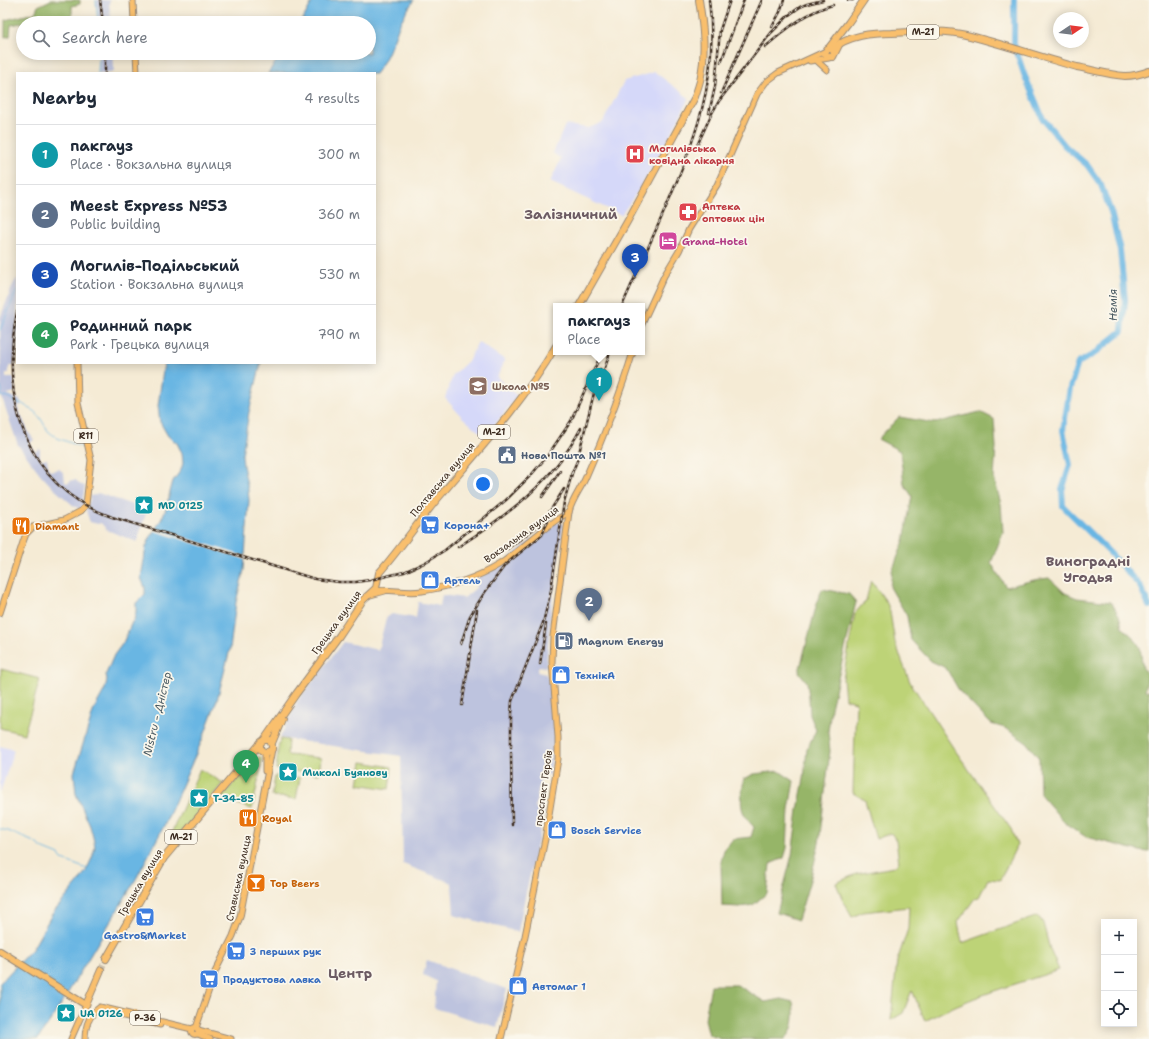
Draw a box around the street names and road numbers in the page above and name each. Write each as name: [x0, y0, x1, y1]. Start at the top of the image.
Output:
road number: М-21: [907, 25, 939, 39]
road number: М-21: [478, 425, 510, 439]
road number: R11: [74, 429, 98, 443]
street label: Полтавська вулиця: [407, 439, 477, 519]
street label: Вокзальна вулиця: [481, 503, 561, 566]
street label: Грецька вулиця: [309, 588, 364, 657]
street label: проспект Героїв: [532, 749, 555, 827]
road number: М-21: [165, 830, 197, 844]
street label: Стависька вулиця: [223, 834, 254, 922]
street label: Грецька вулиця: [115, 846, 166, 918]
road number: Р-36: [130, 1011, 160, 1025]

